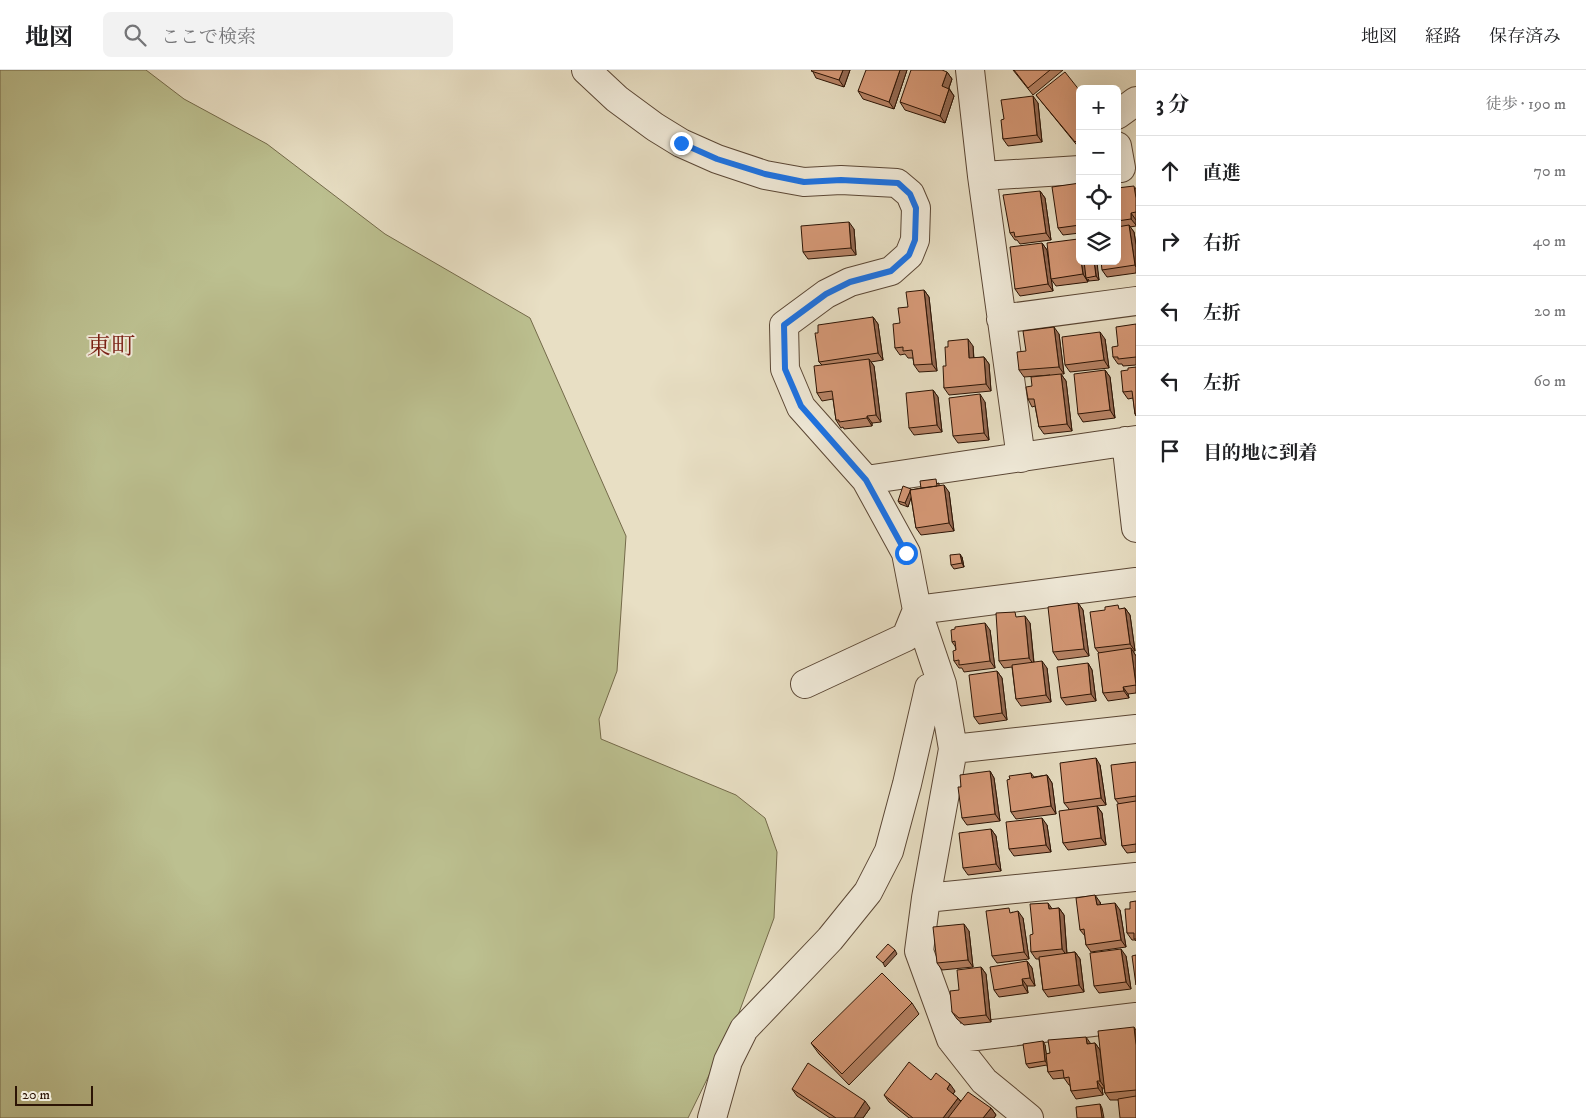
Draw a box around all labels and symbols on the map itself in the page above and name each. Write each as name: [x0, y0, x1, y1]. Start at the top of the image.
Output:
route end: [670, 132, 693, 155]
district label: 東町: [87, 332, 135, 362]
route start: [895, 542, 918, 565]
scale bar: [15, 1083, 92, 1106]

